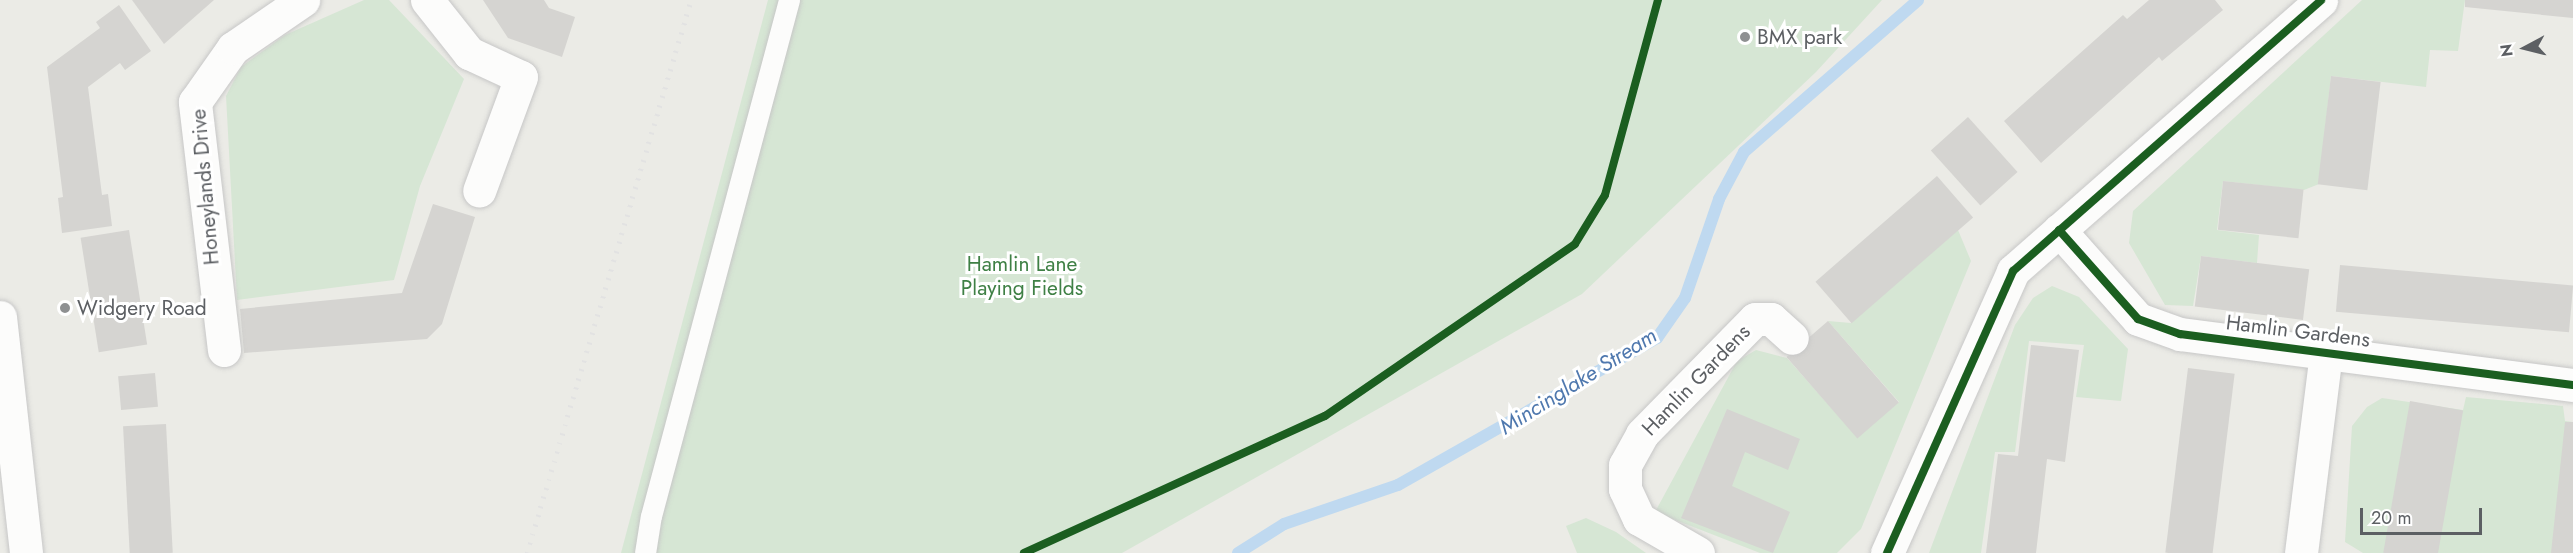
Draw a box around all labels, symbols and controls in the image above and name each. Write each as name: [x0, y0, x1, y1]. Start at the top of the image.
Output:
north arrow: [2495, 18, 2555, 78]
place label: BMX park: [1757, 24, 1842, 50]
marker: BMX park: [1738, 30, 1752, 44]
text: N: [2494, 43, 2519, 58]
street label: Honeylands Drive: [186, 108, 224, 266]
park label: Hamlin Lane Playing Fields: [961, 251, 1083, 301]
place label: Widgery Road: [77, 295, 207, 321]
marker: Widgery Road: [58, 301, 72, 315]
street label: Hamlin Gardens: [2225, 310, 2371, 352]
street label: Hamlin Gardens: [1637, 319, 1755, 441]
water label: Mincinglake Stream: [1494, 322, 1662, 440]
scale bar: [2363, 496, 2484, 534]
text: 20 m: [2371, 505, 2411, 531]

